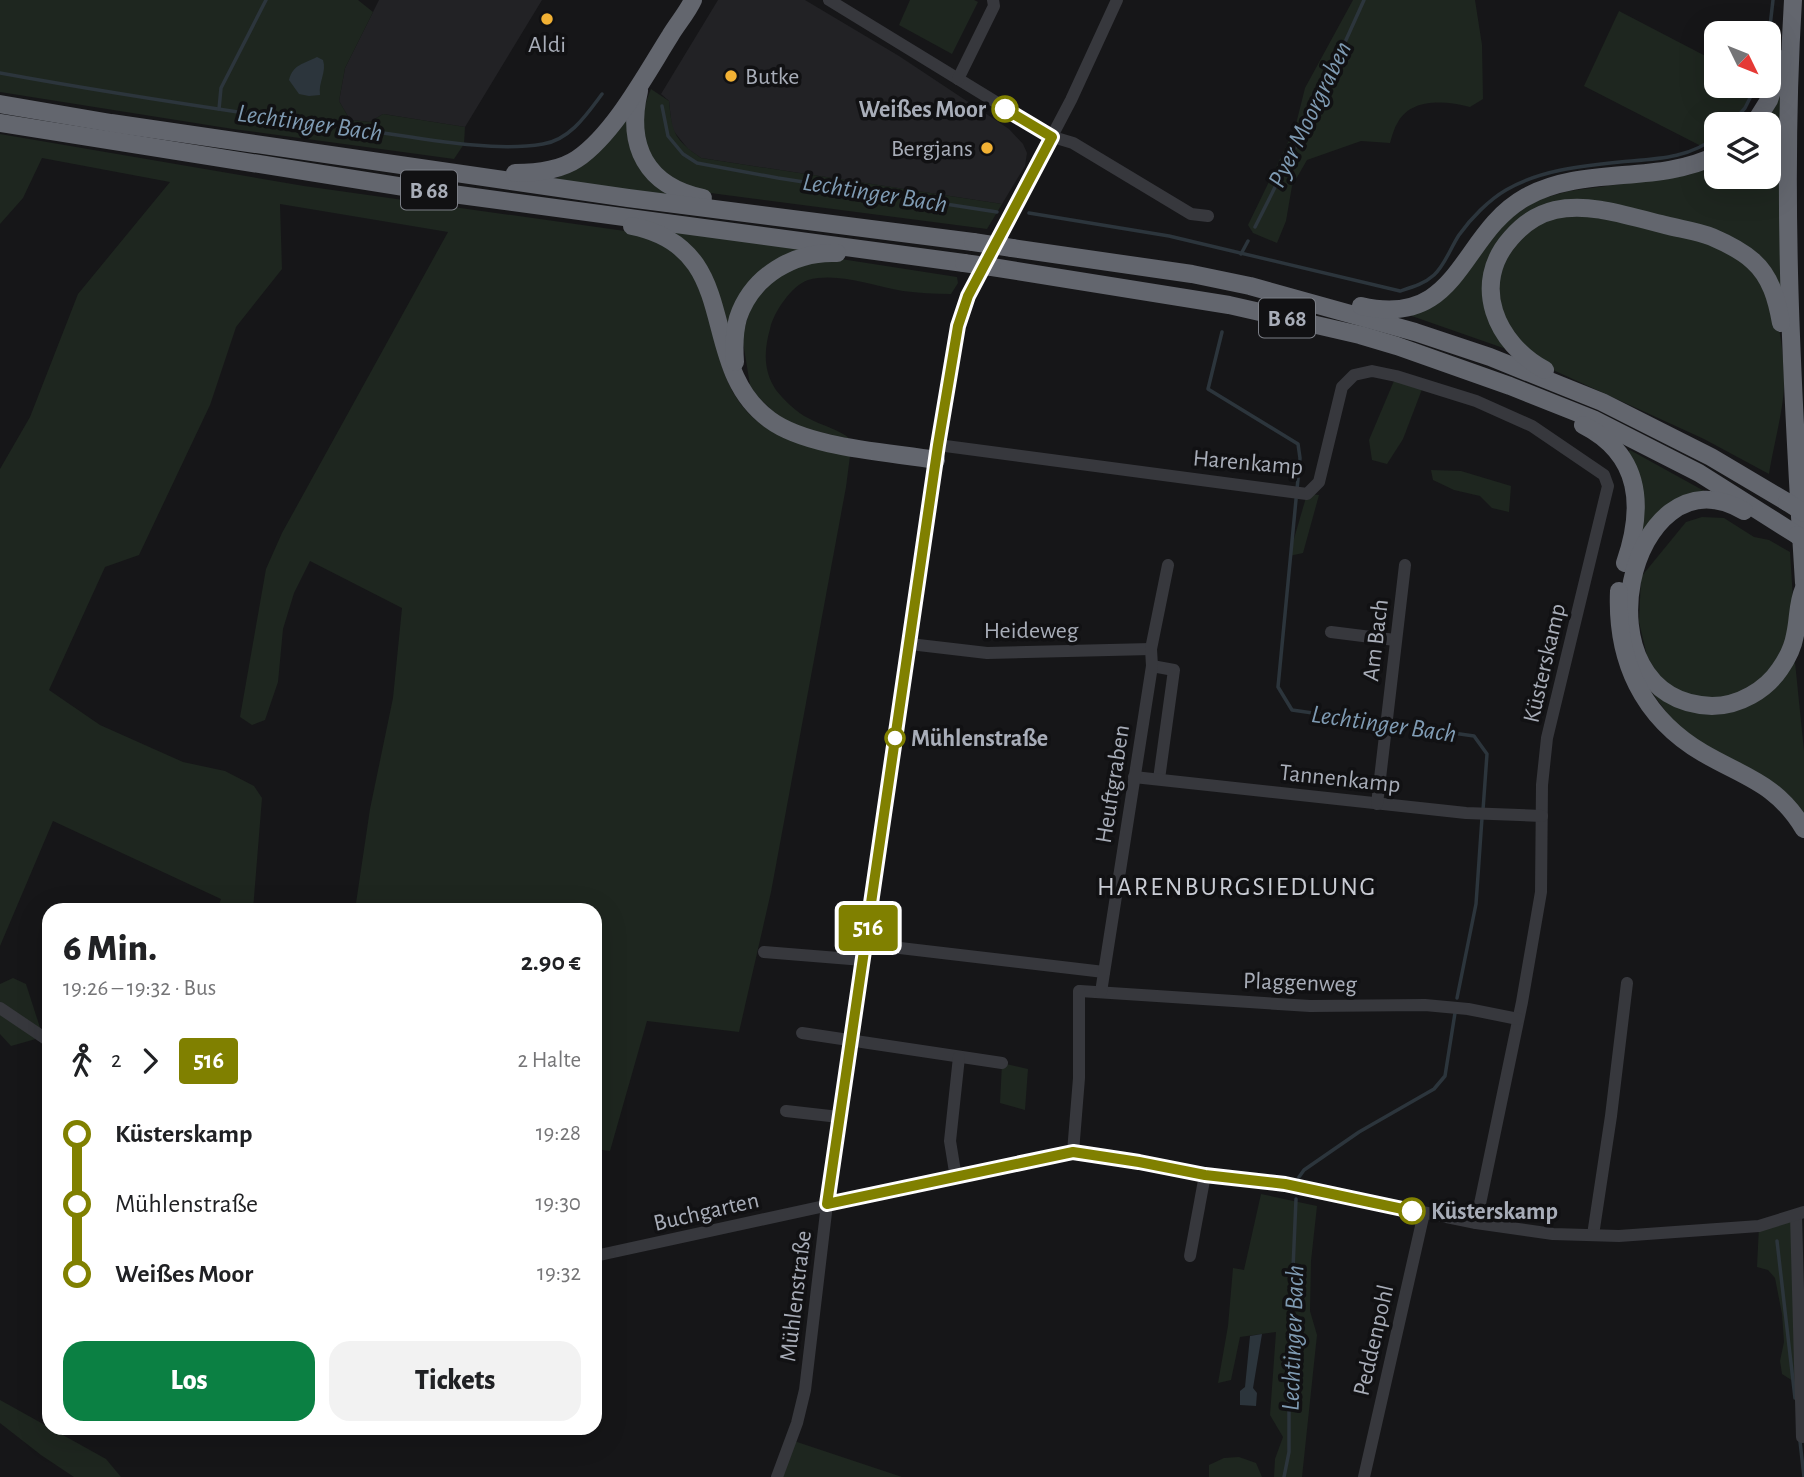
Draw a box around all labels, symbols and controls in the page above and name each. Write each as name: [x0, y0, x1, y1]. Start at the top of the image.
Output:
marker: Aldi: [539, 11, 555, 27]
north arrow: [1704, 21, 1782, 98]
map controls: [1704, 21, 1781, 189]
place label: Aldi: [528, 33, 566, 57]
water label: Pyer Moorgraben: [1263, 37, 1356, 192]
place label: Butke: [745, 65, 799, 89]
marker: Butke: [723, 68, 739, 84]
marker: Weißes Moor: [992, 96, 1018, 122]
place label: Weißes Moor: [858, 98, 987, 122]
water label: Lechtinger Bach: [236, 100, 384, 146]
button: layers: [1704, 112, 1781, 189]
place label: Bergjans: [891, 137, 973, 161]
marker: Bergjans: [979, 140, 995, 156]
water label: Lechtinger Bach: [801, 169, 949, 217]
road number: B 68: [401, 170, 457, 210]
road number: B 68: [1259, 298, 1315, 338]
street label: Harenkamp: [1192, 446, 1304, 480]
street label: Am Bach: [1359, 598, 1393, 683]
street label: Küsterskamp: [1520, 601, 1570, 725]
street label: Heideweg: [984, 619, 1079, 643]
water label: Lechtinger Bach: [1310, 701, 1458, 747]
street label: Heuftgraben: [1092, 723, 1134, 845]
place label: Mühlenstraße: [911, 727, 1048, 751]
marker: Mühlenstraße: [885, 728, 905, 748]
street label: Tannenkamp: [1278, 761, 1402, 797]
district label: HARENBURGSIEDLUNG: [1097, 874, 1377, 900]
line badge: 516: [828, 905, 908, 951]
text: 516: [853, 916, 883, 940]
text: 6 Min.: [63, 930, 157, 968]
text: 2.90 €: [521, 949, 581, 975]
street label: Plaggenweg: [1242, 969, 1358, 997]
text: 19:26 – 19:32 · Bus: [63, 977, 216, 1000]
icon: walk: [63, 1042, 101, 1080]
icon: forward: [131, 1042, 169, 1080]
text: 2: [111, 1049, 121, 1072]
text: 516: [193, 1049, 224, 1073]
text: 2 Halte: [518, 1049, 581, 1072]
text: Küsterskamp: [115, 1121, 253, 1147]
text: 19:28: [536, 1122, 581, 1145]
street label: Buchgarten: [651, 1188, 761, 1236]
text: Mühlenstraße: [115, 1191, 258, 1217]
text: 19:30: [535, 1192, 581, 1215]
marker: Küsterskamp: [1399, 1198, 1425, 1224]
place label: Küsterskamp: [1431, 1200, 1558, 1224]
street label: Mühlenstraße: [776, 1229, 816, 1363]
text: Weißes Moor: [115, 1261, 253, 1287]
text: 19:32: [537, 1262, 581, 1285]
water label: Lechtinger Bach: [1277, 1265, 1309, 1412]
street label: Peddenpohl: [1350, 1282, 1398, 1398]
button: Los: [63, 1341, 315, 1421]
button: Tickets: [329, 1341, 581, 1421]

